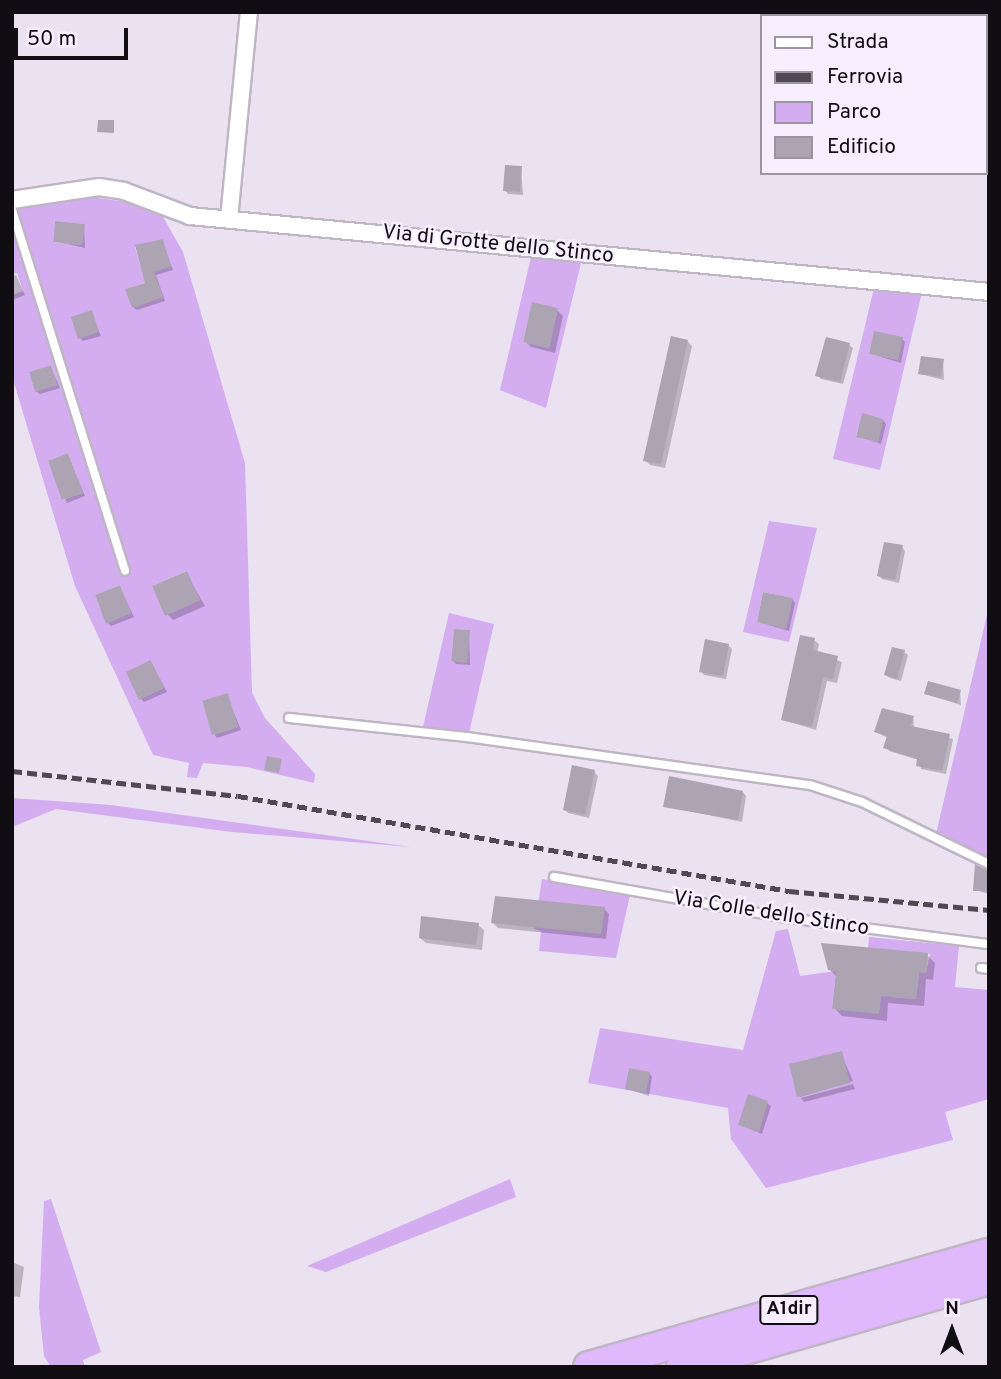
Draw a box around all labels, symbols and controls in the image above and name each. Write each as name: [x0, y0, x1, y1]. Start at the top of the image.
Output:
scale bar: [18, 14, 131, 58]
legend: [760, 14, 987, 175]
text: 50 m: [27, 26, 76, 53]
text: Strada: [827, 29, 888, 56]
text: Ferrovia: [827, 64, 903, 91]
text: Parco: [827, 99, 881, 126]
text: Edificio: [827, 134, 896, 161]
street label: Via di Grotte dello Stinco: [381, 220, 615, 270]
street label: Via Colle dello Stinco: [671, 886, 871, 942]
road number: A1dir: [759, 1294, 819, 1326]
north arrow: [917, 1295, 987, 1365]
text: N: [945, 1297, 959, 1321]

